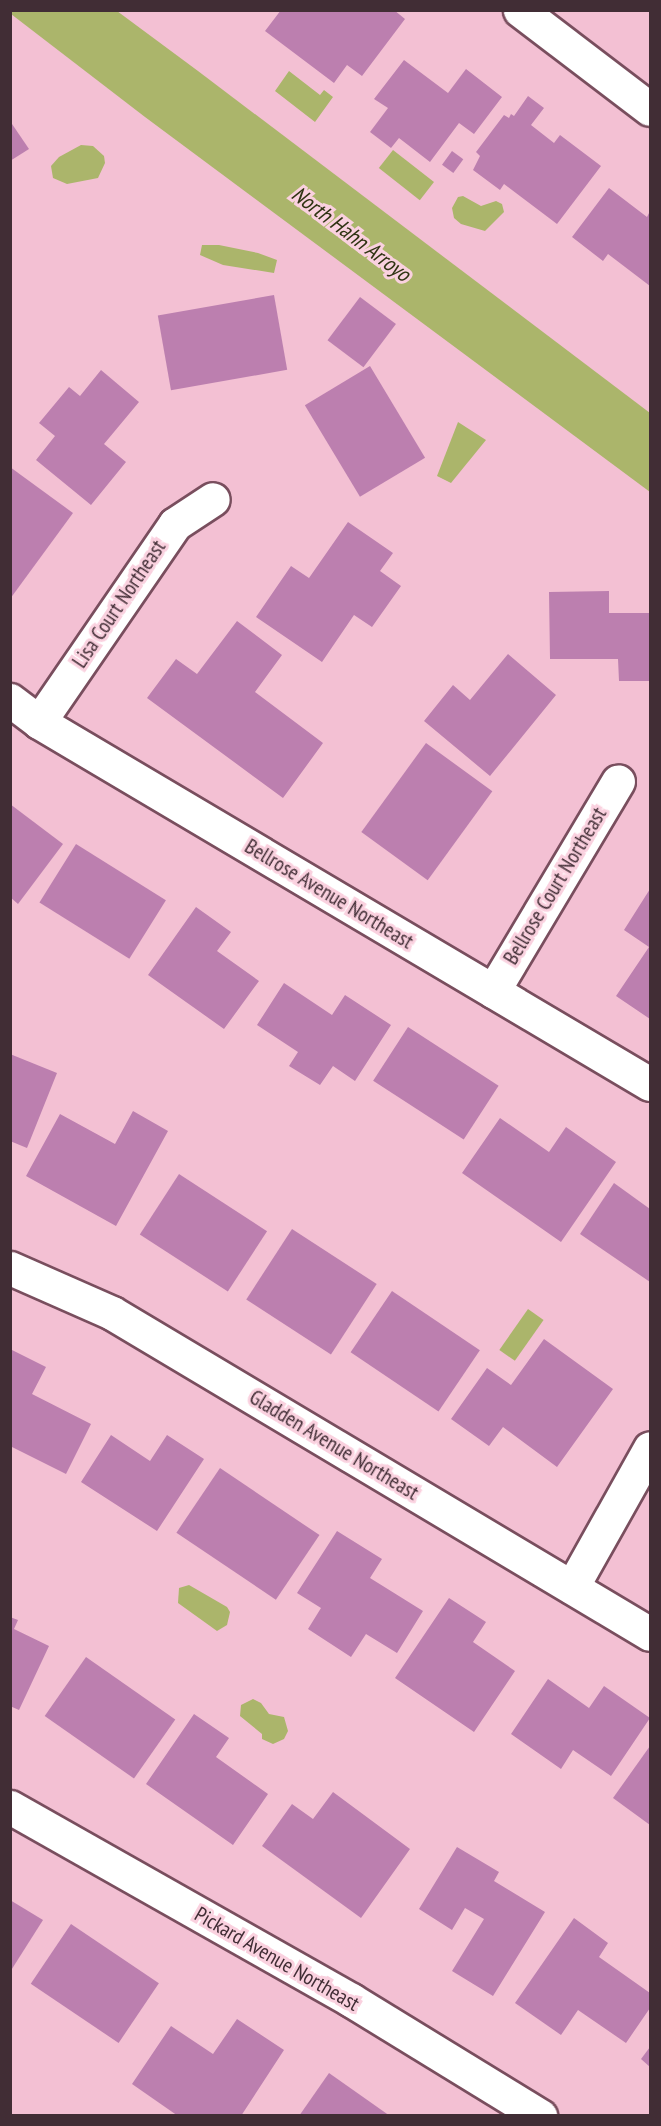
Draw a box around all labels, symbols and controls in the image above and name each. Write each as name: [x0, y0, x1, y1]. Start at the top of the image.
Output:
water label: North Hahn Arroyo: [286, 181, 416, 287]
street label: Lisa Court Northeast: [67, 535, 171, 673]
street label: Bellrose Court Northeast: [498, 803, 612, 969]
street label: Bellrose Avenue Northeast: [240, 834, 418, 954]
street label: Gladden Avenue Northeast: [245, 1384, 423, 1506]
street label: Pickard Avenue Northeast: [190, 1901, 364, 2017]

